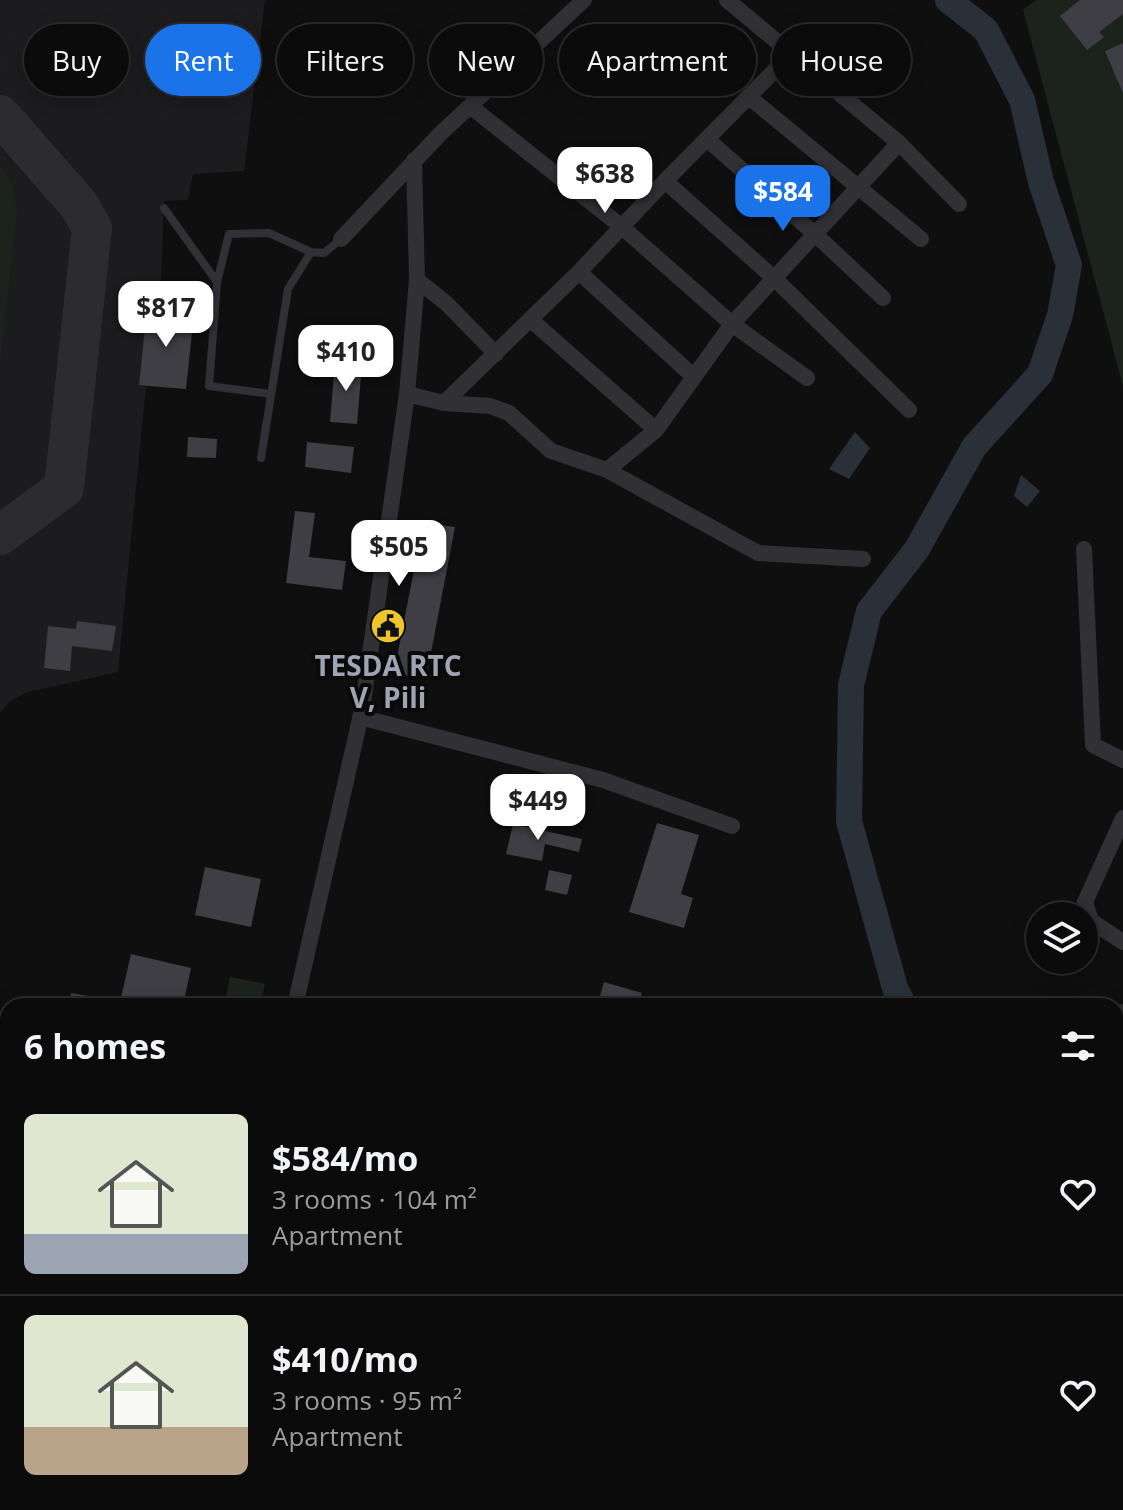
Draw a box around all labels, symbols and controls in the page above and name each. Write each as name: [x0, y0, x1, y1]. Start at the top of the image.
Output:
chip: Buy: [24, 24, 129, 96]
chip: Rent: [145, 24, 261, 96]
chip: Filters: [277, 24, 413, 96]
chip: New: [429, 24, 543, 96]
chip: Apartment: [559, 24, 756, 96]
chip: House: [772, 24, 911, 96]
pin: $638: [558, 147, 652, 215]
text: $638: [575, 155, 635, 191]
pin: $584: [736, 165, 830, 233]
text: $584: [753, 173, 813, 209]
pin: $817: [119, 281, 213, 349]
text: $817: [136, 289, 196, 325]
pin: $410: [299, 325, 393, 393]
text: $410: [316, 333, 376, 369]
pin: $505: [352, 520, 446, 588]
text: $505: [369, 528, 429, 564]
public building icon: TESDA RTC V, Pili: [369, 607, 407, 645]
place label: TESDA RTC V, Pili: [314, 646, 462, 716]
pin: $449: [491, 774, 585, 842]
text: $449: [508, 782, 568, 818]
map controls: [1026, 902, 1098, 974]
button: layers: [1026, 902, 1098, 974]
text: 6 homes: [24, 1023, 166, 1069]
icon: filters: [1056, 1024, 1100, 1068]
text: $584/mo: [272, 1135, 418, 1181]
icon: home: [88, 1146, 184, 1242]
icon: heart: [1056, 1172, 1100, 1216]
text: 3 rooms · 104 m²: [272, 1181, 477, 1217]
text: Apartment: [272, 1217, 403, 1253]
text: $410/mo: [272, 1336, 418, 1382]
icon: home: [88, 1347, 184, 1443]
icon: heart: [1056, 1373, 1100, 1417]
text: 3 rooms · 95 m²: [272, 1382, 462, 1418]
text: Apartment: [272, 1418, 403, 1454]

